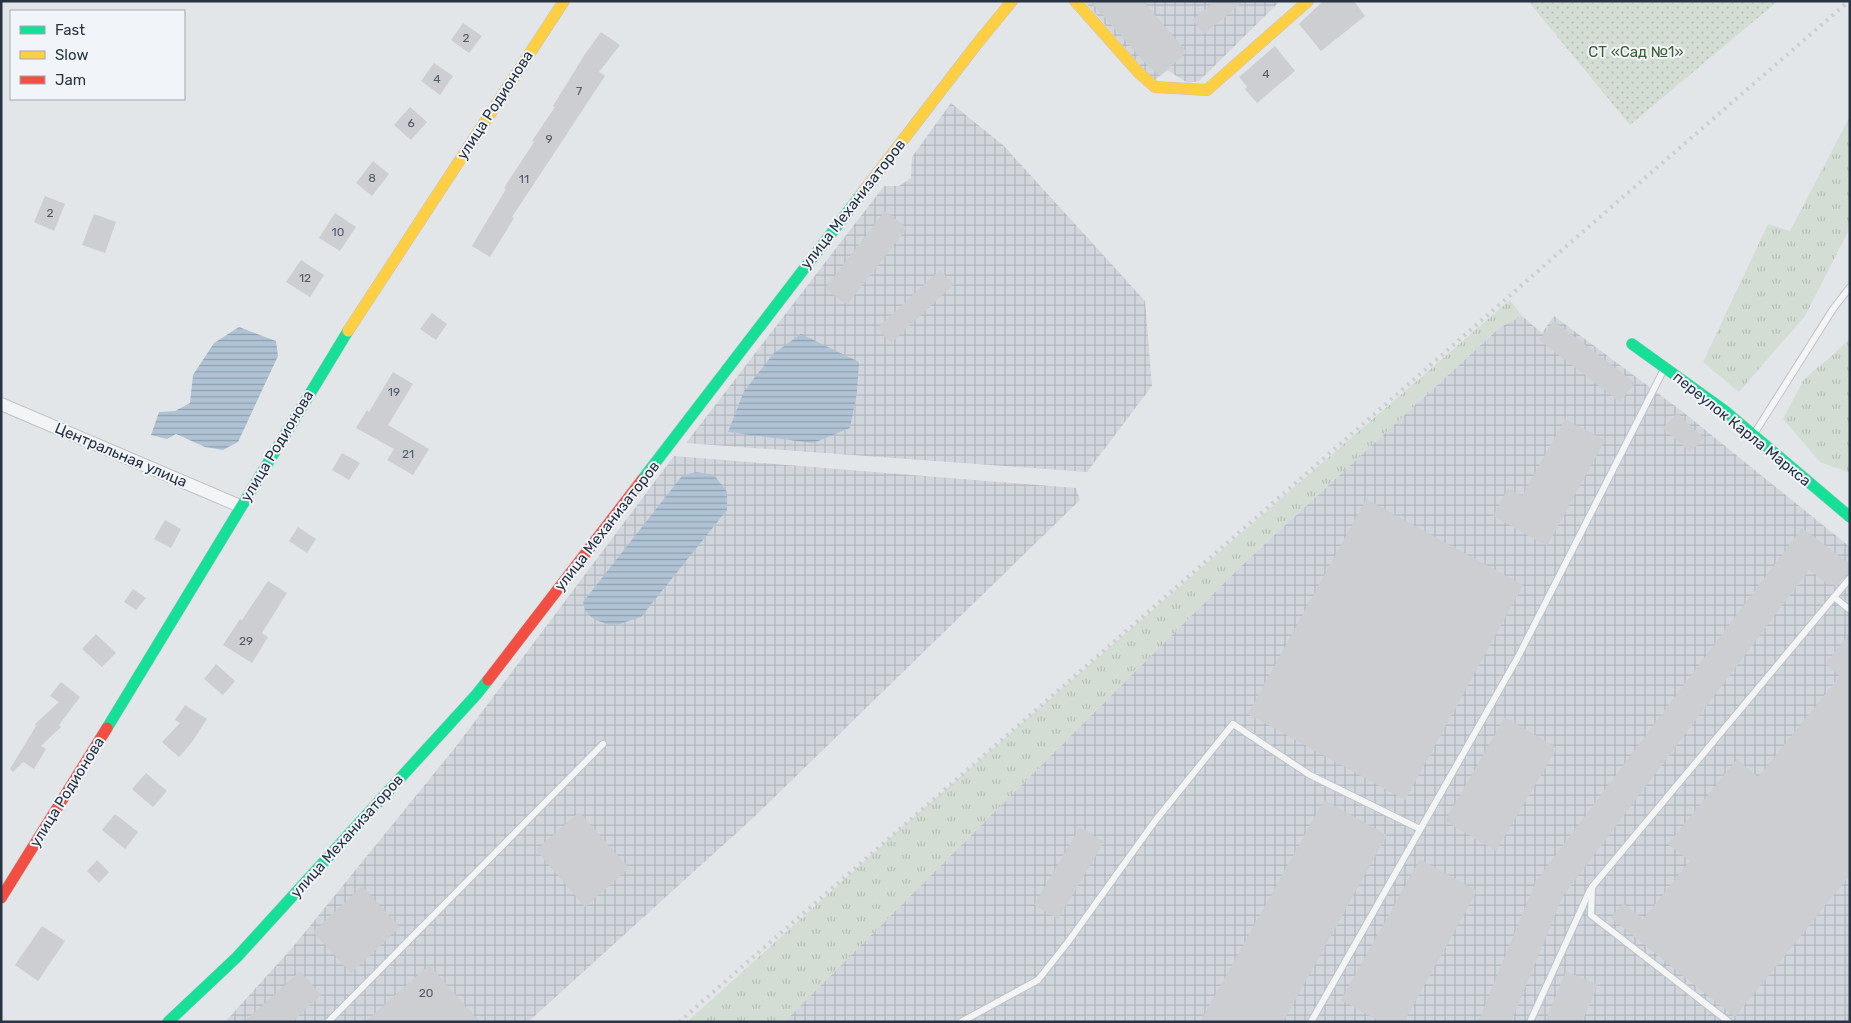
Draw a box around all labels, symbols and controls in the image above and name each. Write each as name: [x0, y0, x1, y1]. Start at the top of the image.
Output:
legend: [10, 10, 185, 100]
text: Fast: [55, 21, 85, 39]
house number: 2: [462, 31, 470, 45]
park label: СТ «Сад №1»: [1588, 43, 1684, 61]
text: Slow: [55, 46, 88, 64]
street label: улица Родионова: [453, 47, 537, 163]
house number: 4: [1262, 67, 1270, 81]
text: Jam: [55, 71, 86, 89]
house number: 4: [433, 72, 441, 86]
house number: 7: [576, 84, 582, 98]
house number: 6: [407, 116, 415, 130]
house number: 9: [545, 132, 553, 146]
street label: улица Механизаторов: [797, 135, 909, 273]
house number: 8: [368, 171, 376, 185]
house number: 11: [519, 172, 529, 186]
house number: 2: [46, 206, 54, 220]
house number: 10: [332, 225, 344, 239]
house number: 12: [299, 271, 311, 285]
street label: переулок Карла Маркса: [1670, 368, 1814, 490]
house number: 19: [388, 385, 400, 399]
street label: улица Родионова: [237, 387, 317, 505]
street label: Центральная улица: [52, 419, 190, 491]
house number: 21: [402, 447, 414, 461]
street label: улица Механизаторов: [551, 457, 663, 595]
house number: 29: [239, 634, 253, 648]
street label: улица Родионова: [26, 734, 108, 850]
street label: улица Механизаторов: [287, 771, 407, 901]
house number: 20: [419, 986, 433, 1000]

